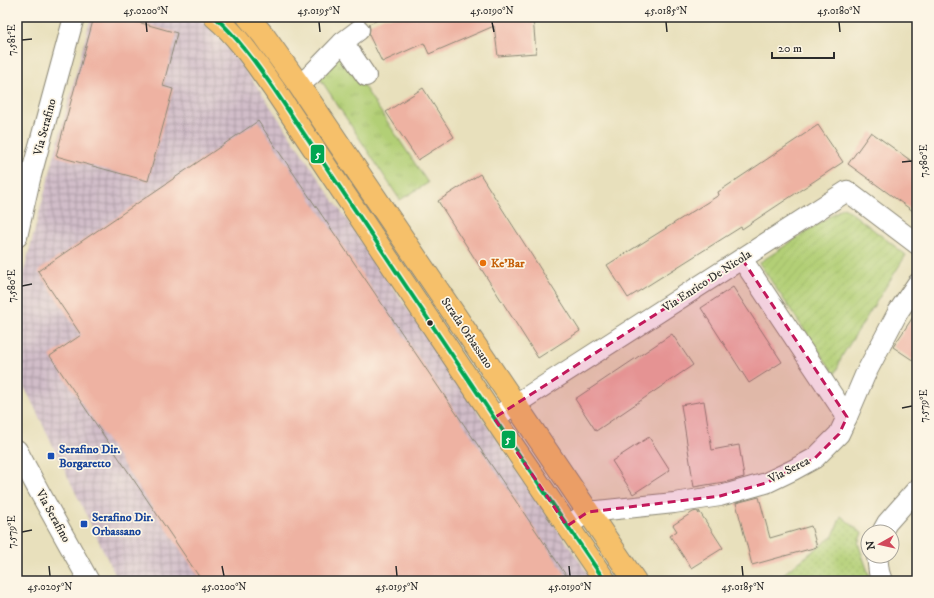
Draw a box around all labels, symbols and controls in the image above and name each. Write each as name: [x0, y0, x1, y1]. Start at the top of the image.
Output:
text: 45.0200°N: [123, 5, 169, 17]
text: 45.0195°N: [297, 5, 341, 17]
text: 45.0190°N: [470, 5, 514, 17]
text: 45.0185°N: [644, 5, 688, 17]
text: 45.0180°N: [817, 5, 861, 17]
text: 7.581°E: [6, 24, 18, 56]
scale bar: [772, 34, 834, 60]
text: 20 m: [778, 41, 802, 56]
street label: Via Serafino: [30, 97, 60, 158]
line badge: 5: [310, 144, 325, 164]
text: 7.580°E: [918, 144, 930, 178]
text: 5: [314, 148, 321, 162]
street label: Via Enrico De Nicola: [659, 246, 755, 316]
place label: Ke'Bar: [491, 256, 525, 271]
marker: Ke'Bar: [478, 258, 488, 268]
text: 7.580°E: [6, 269, 18, 303]
street label: Strada Orbassano: [438, 295, 496, 371]
unlabelled marker: [425, 318, 435, 328]
text: 7.579°E: [918, 390, 930, 422]
line badge: 5: [501, 430, 516, 449]
text: 5: [504, 433, 511, 447]
place label: Serafino Dir. Borgaretto: [59, 442, 121, 471]
marker: Serafino Dir. Borgaretto: [46, 451, 56, 461]
street label: Via Serea: [765, 453, 813, 487]
street label: Via Serafino: [32, 486, 74, 545]
place label: Serafino Dir. Orbassano: [92, 510, 154, 539]
text: 7.579°E: [6, 516, 18, 548]
marker: Serafino Dir. Orbassano: [79, 519, 89, 529]
north arrow: [860, 524, 900, 564]
text: N: [864, 540, 879, 551]
text: 45.0205°N: [28, 581, 72, 593]
text: 45.0200°N: [201, 581, 247, 593]
text: 45.0195°N: [375, 581, 419, 593]
text: 45.0190°N: [548, 581, 592, 593]
text: 45.0185°N: [721, 581, 765, 593]

